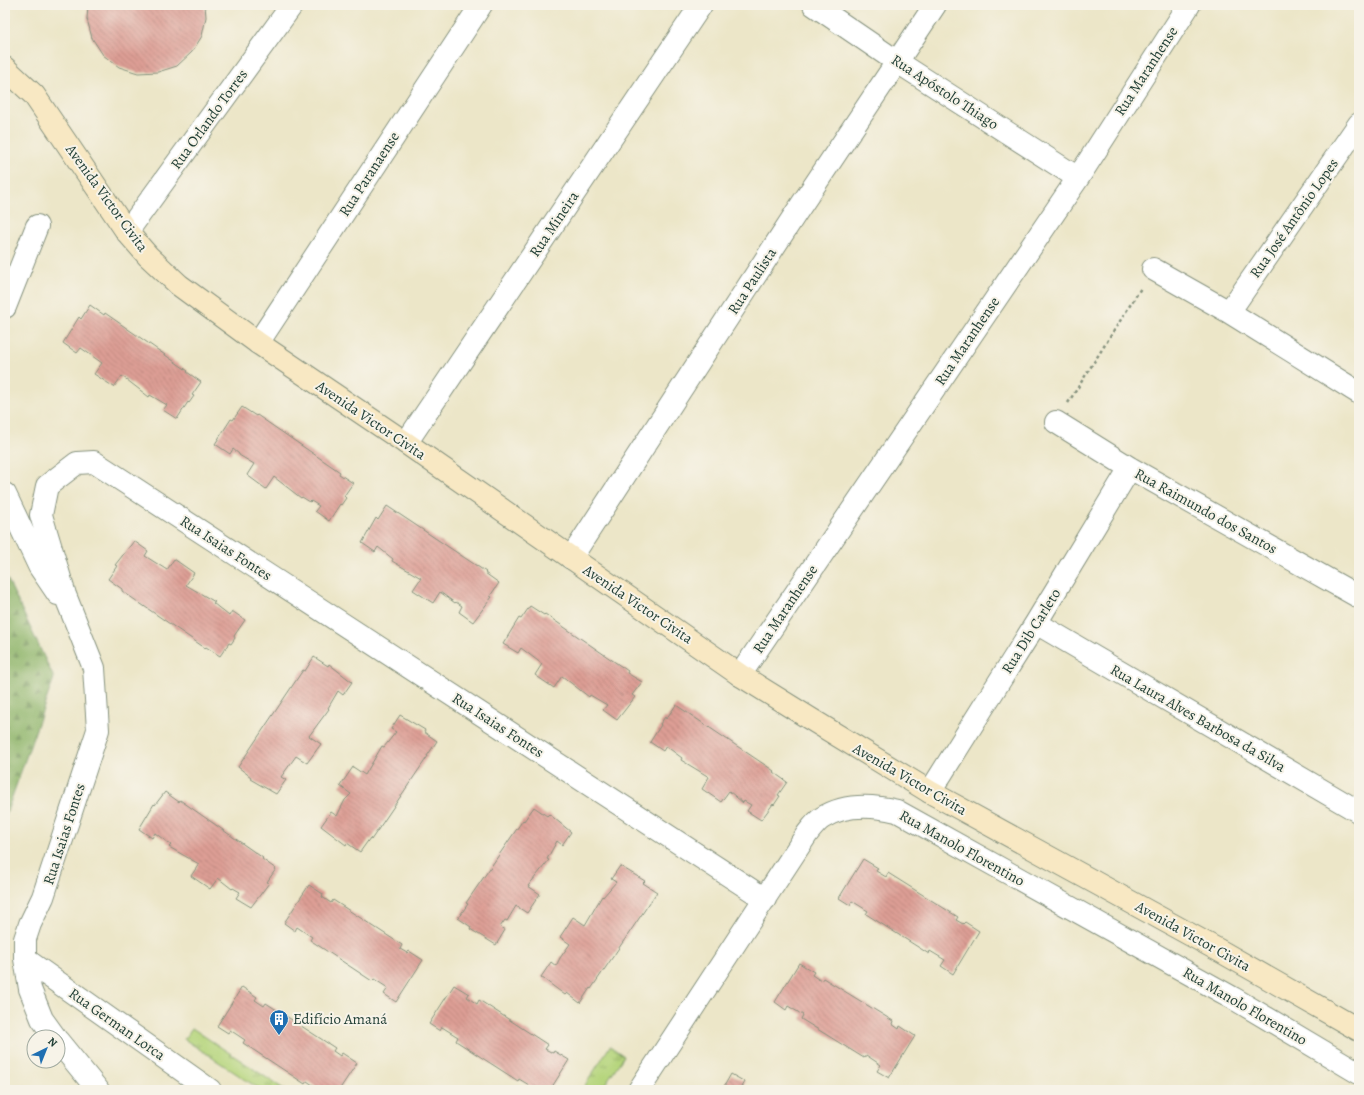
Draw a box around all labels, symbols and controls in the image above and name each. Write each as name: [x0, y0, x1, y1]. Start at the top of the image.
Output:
street label: Rua Maranhense: [1110, 22, 1183, 120]
street label: Rua Apóstolo Thiago: [887, 50, 1003, 134]
street label: Rua Orlando Torres: [166, 65, 252, 173]
street label: Rua Paranaense: [334, 128, 404, 220]
street label: Avenida Victor Civita: [61, 139, 153, 256]
street label: Rua José Antônio Lopes: [1245, 154, 1343, 282]
street label: Rua Mineira: [525, 187, 583, 261]
street label: Rua Paulista: [723, 244, 781, 318]
street label: Rua Maranhense: [930, 293, 1004, 389]
street label: Avenida Victor Civita: [311, 375, 430, 464]
street label: Rua Raimundo dos Santos: [1131, 463, 1281, 559]
street label: Rua Isaias Fontes: [176, 511, 276, 585]
street label: Avenida Victor Civita: [578, 559, 697, 648]
street label: Rua Maranhense: [748, 561, 822, 657]
street label: Rua Dib Carleto: [997, 585, 1065, 677]
street label: Rua Laura Alves Barbosa da Silva: [1107, 660, 1289, 776]
street label: Rua Isaias Fontes: [448, 688, 548, 762]
street label: Avenida Victor Civita: [848, 738, 971, 820]
street label: Rua Isaias Fontes: [38, 781, 90, 887]
street label: Rua Manolo Florentino: [896, 805, 1028, 891]
street label: Avenida Victor Civita: [1131, 896, 1254, 976]
street label: Rua Manolo Florentino: [1179, 962, 1311, 1050]
street label: Rua German Lorca: [65, 983, 169, 1065]
building icon: Edifício Amaná: [268, 1008, 290, 1036]
place label: Edifício Amaná: [293, 1009, 387, 1029]
north arrow: [26, 1029, 66, 1069]
text: N: [44, 1034, 61, 1050]

